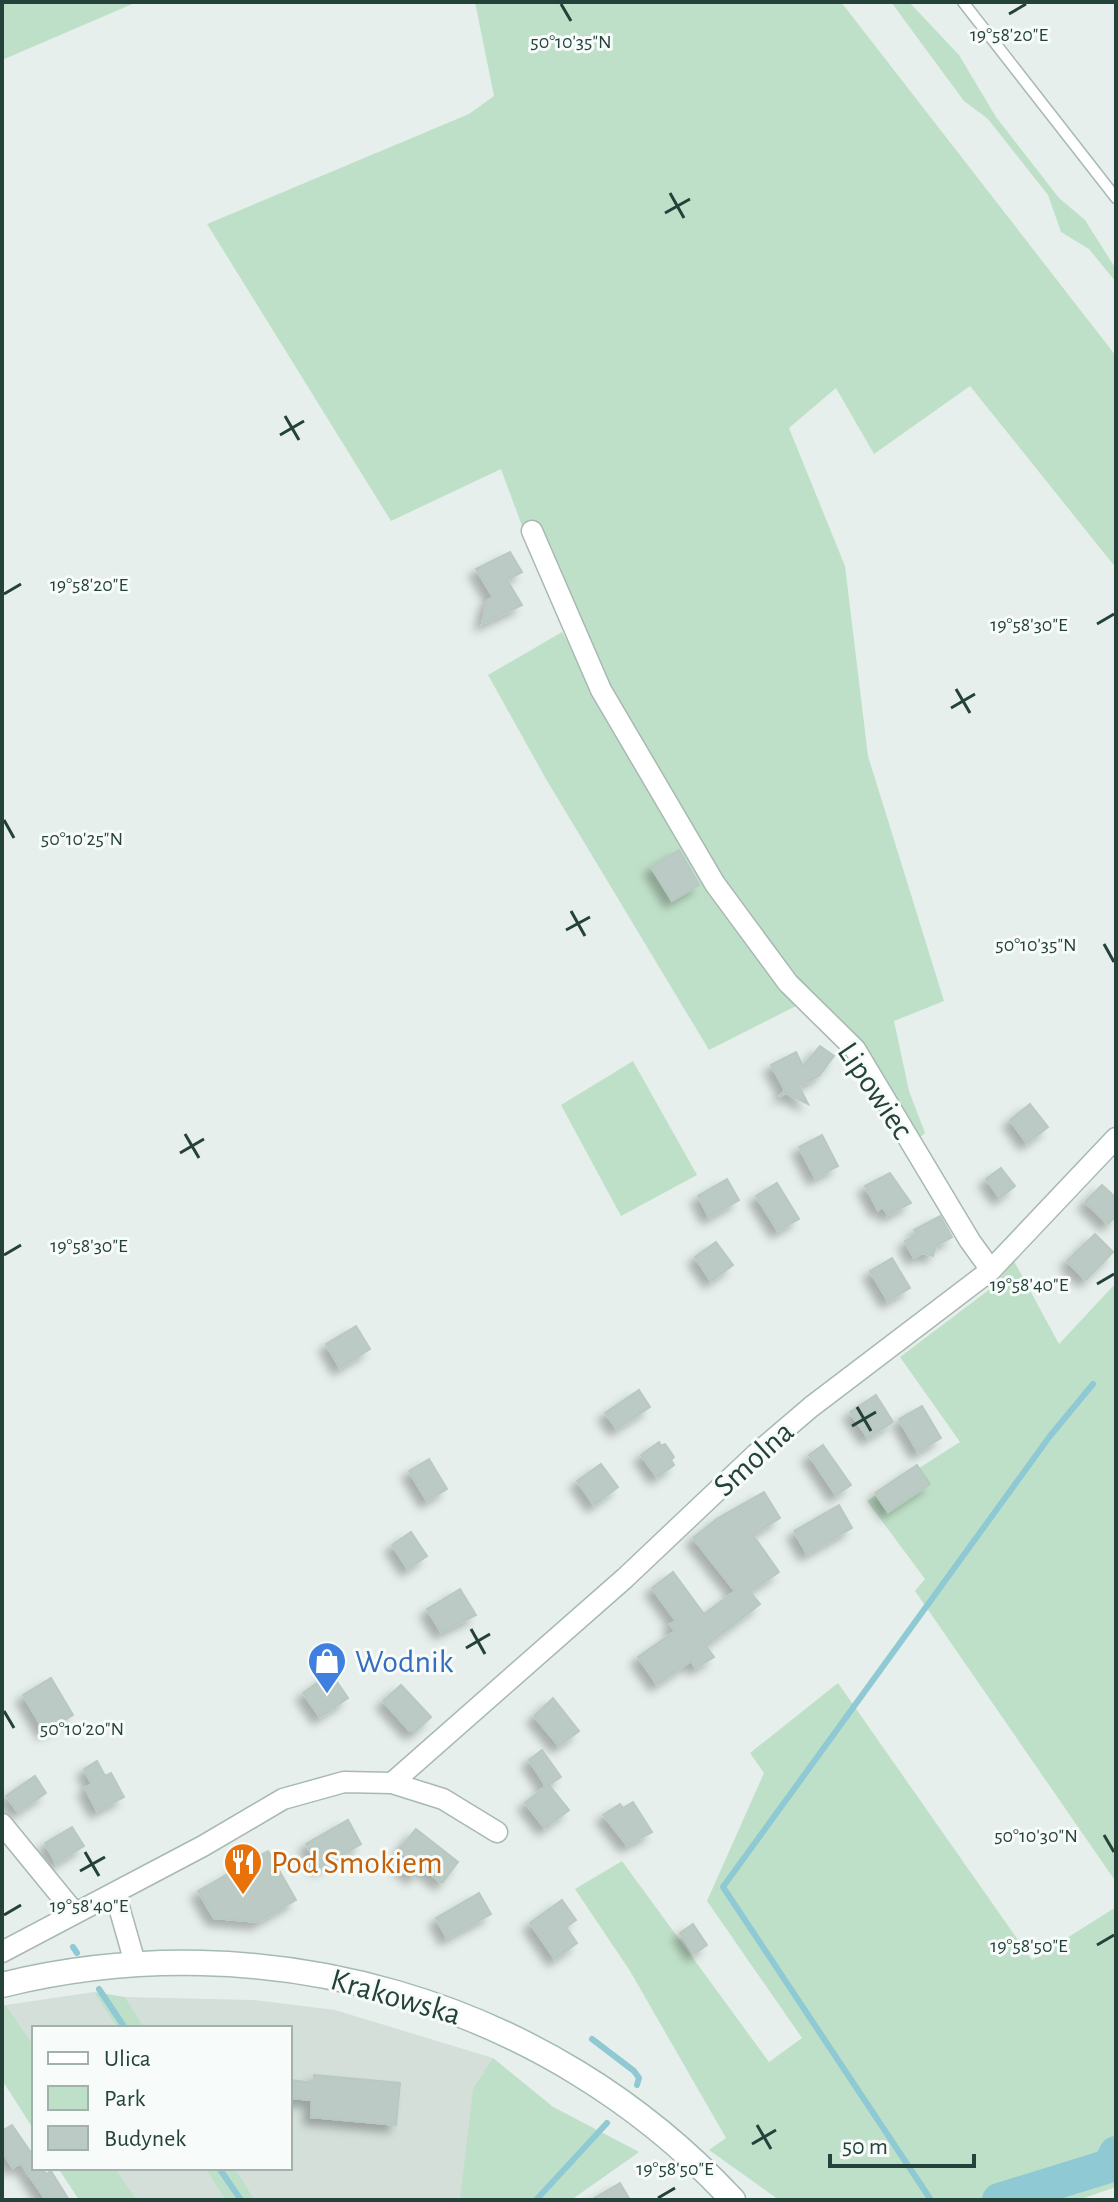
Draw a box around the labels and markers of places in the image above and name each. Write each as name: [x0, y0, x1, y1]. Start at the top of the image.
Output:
shop icon: Wodnik: [306, 1640, 348, 1695]
place label: Wodnik: [355, 1646, 454, 1678]
restaurant icon: Pod Smokiem: [222, 1841, 264, 1896]
place label: Pod Smokiem: [271, 1847, 443, 1879]

